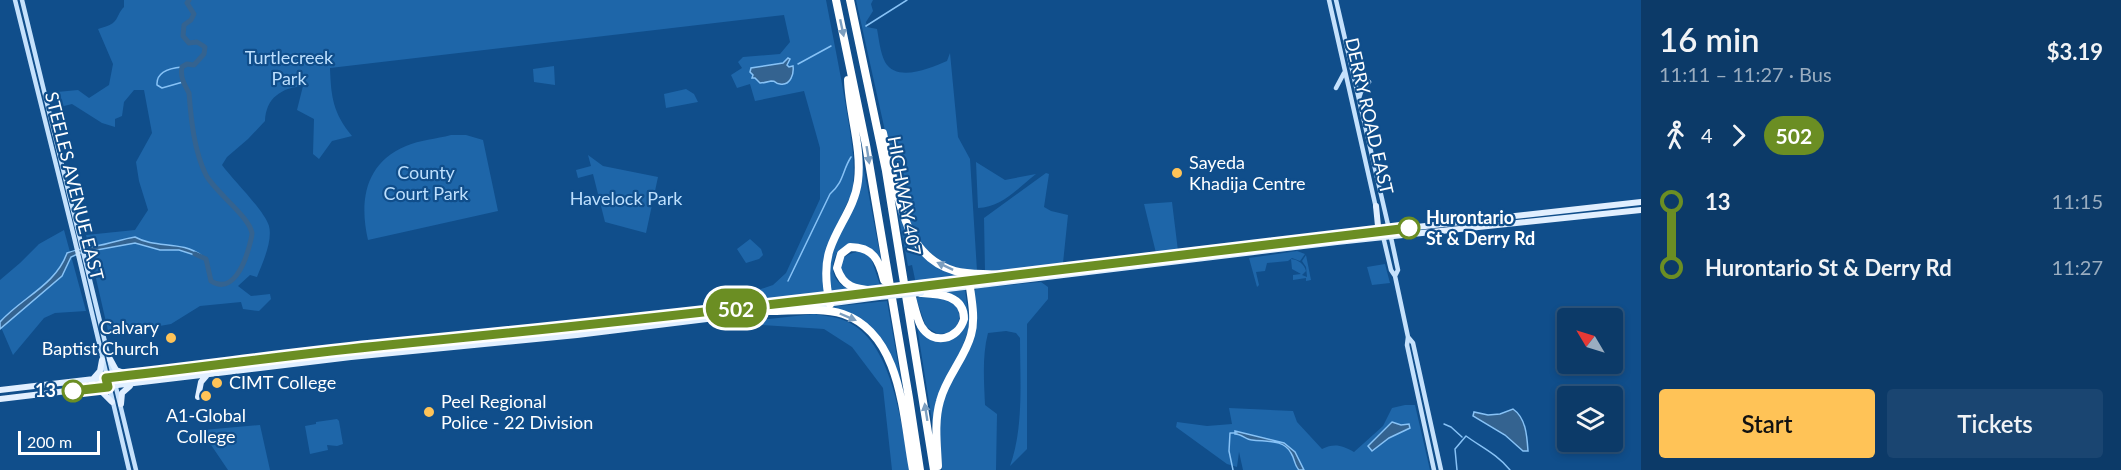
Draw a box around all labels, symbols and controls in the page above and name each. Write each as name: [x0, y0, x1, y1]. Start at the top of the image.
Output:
one-way arrow: [838, 19, 847, 38]
text: 16 min: [1659, 19, 1760, 59]
street label: DERRY ROAD EAST: [1341, 35, 1399, 197]
text: $3.19: [2047, 38, 2103, 65]
park label: Turtlecreek Park: [245, 46, 334, 89]
text: 11:11 – 11:27 · Bus: [1659, 62, 1832, 86]
street label: STEELES AVENUE EAST: [41, 89, 109, 283]
icon: walk: [1659, 119, 1692, 152]
icon: forward: [1722, 119, 1755, 152]
text: 4: [1701, 123, 1713, 147]
text: 502: [1776, 123, 1812, 148]
street label: HIGHWAY 407: [884, 134, 926, 257]
one-way arrow: [863, 146, 872, 165]
place label: Sayeda Khadija Centre: [1189, 151, 1306, 194]
park label: County Court Park: [384, 161, 469, 204]
marker: Sayeda Khadija Centre: [1170, 166, 1184, 180]
park label: Havelock Park: [570, 187, 683, 209]
text: 13: [1705, 188, 1731, 215]
text: 11:15: [2052, 189, 2103, 213]
place label: Hurontario St & Derry Rd: [1426, 206, 1535, 249]
marker: Hurontario St & Derry Rd: [1398, 217, 1420, 239]
text: Hurontario St & Derry Rd: [1705, 254, 1952, 281]
text: 11:27: [2052, 255, 2103, 279]
one-way arrow: [935, 261, 953, 271]
line badge: 502: [702, 288, 771, 328]
text: 502: [718, 296, 754, 321]
north arrow: [1557, 308, 1623, 374]
map controls: [1557, 308, 1623, 452]
one-way arrow: [839, 312, 857, 322]
place label: Calvary Baptist Church: [42, 316, 160, 359]
marker: Calvary Baptist Church: [164, 331, 178, 345]
place label: CIMT College: [229, 371, 336, 393]
marker: CIMT College: [210, 376, 224, 390]
place label: 13: [35, 379, 56, 401]
marker: 13: [62, 380, 84, 402]
button: layers: [1557, 386, 1623, 452]
marker: A1-Global College: [199, 389, 213, 403]
button: Start: [1659, 389, 1875, 458]
button: Tickets: [1887, 389, 2103, 458]
place label: Peel Regional Police - 22 Division: [441, 390, 593, 433]
one-way arrow: [921, 402, 930, 421]
place label: A1-Global College: [166, 404, 246, 447]
marker: Peel Regional Police - 22 Division: [422, 405, 436, 419]
scale bar: [18, 428, 100, 456]
text: 200 m: [27, 432, 72, 451]

